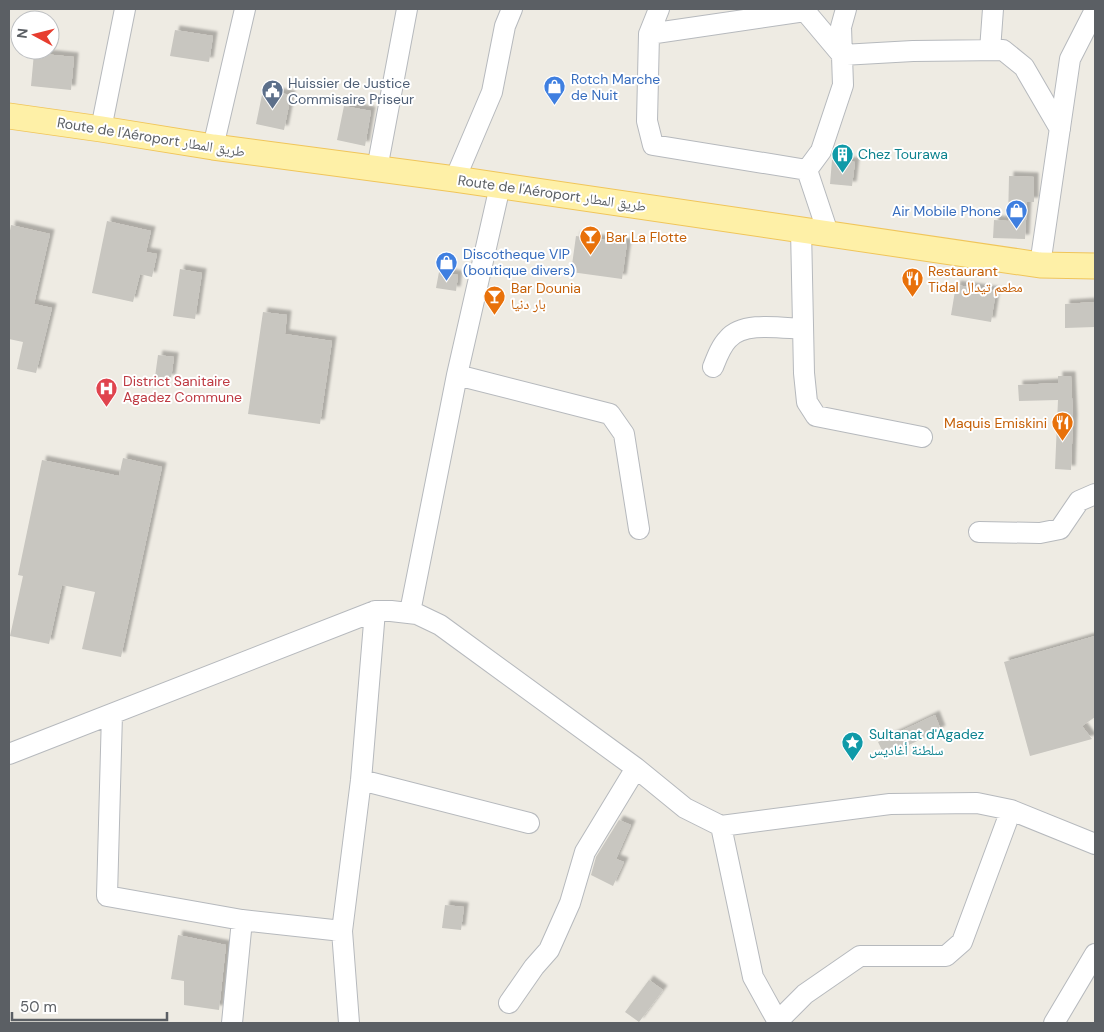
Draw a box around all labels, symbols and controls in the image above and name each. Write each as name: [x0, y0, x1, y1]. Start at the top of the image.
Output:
north arrow: [10, 10, 60, 60]
text: N: [13, 27, 32, 40]
place label: Rotch Marche de Nuit: [571, 70, 660, 104]
place label: Huissier de Justice Commisaire Priseur: [288, 74, 414, 108]
shop icon: Rotch Marche de Nuit: [543, 75, 567, 106]
public building icon: Huissier de Justice Commisaire Priseur: [260, 79, 284, 110]
street label: Route de l'Aéroport طريق المطار: [56, 113, 246, 162]
building icon: Chez Tourawa: [830, 142, 854, 173]
place label: Chez Tourawa: [858, 145, 948, 163]
street label: Route de l'Aéroport طريق المطار: [457, 171, 647, 216]
shop icon: Air Mobile Phone: [1005, 199, 1029, 230]
place label: Air Mobile Phone: [892, 202, 1001, 220]
bar icon: Bar La Flotte: [578, 225, 602, 256]
place label: Bar La Flotte: [606, 228, 687, 246]
place label: Discotheque VIP (boutique divers): [463, 245, 575, 279]
shop icon: Discotheque VIP (boutique divers): [435, 250, 459, 281]
place label: Restaurant Tidal مطعم تيدال: [928, 262, 1023, 297]
restaurant icon: Restaurant Tidal مطعم تيدال: [900, 267, 924, 298]
place label: Bar Dounia بار دنيا: [511, 279, 581, 313]
bar icon: Bar Dounia بار دنيا: [483, 284, 507, 315]
place label: District Sanitaire Agadez Commune: [123, 372, 242, 406]
hospital icon: District Sanitaire Agadez Commune: [95, 377, 119, 408]
restaurant icon: Maquis Emiskini: [1051, 411, 1075, 442]
place label: Maquis Emiskini: [944, 414, 1047, 432]
place label: Sultanat d'Agadez سلطنة أغاديس: [869, 725, 984, 759]
place icon: Sultanat d'Agadez سلطنة أغاديس: [841, 730, 865, 761]
scale bar: [12, 990, 168, 1022]
text: 50 m: [20, 997, 57, 1017]

